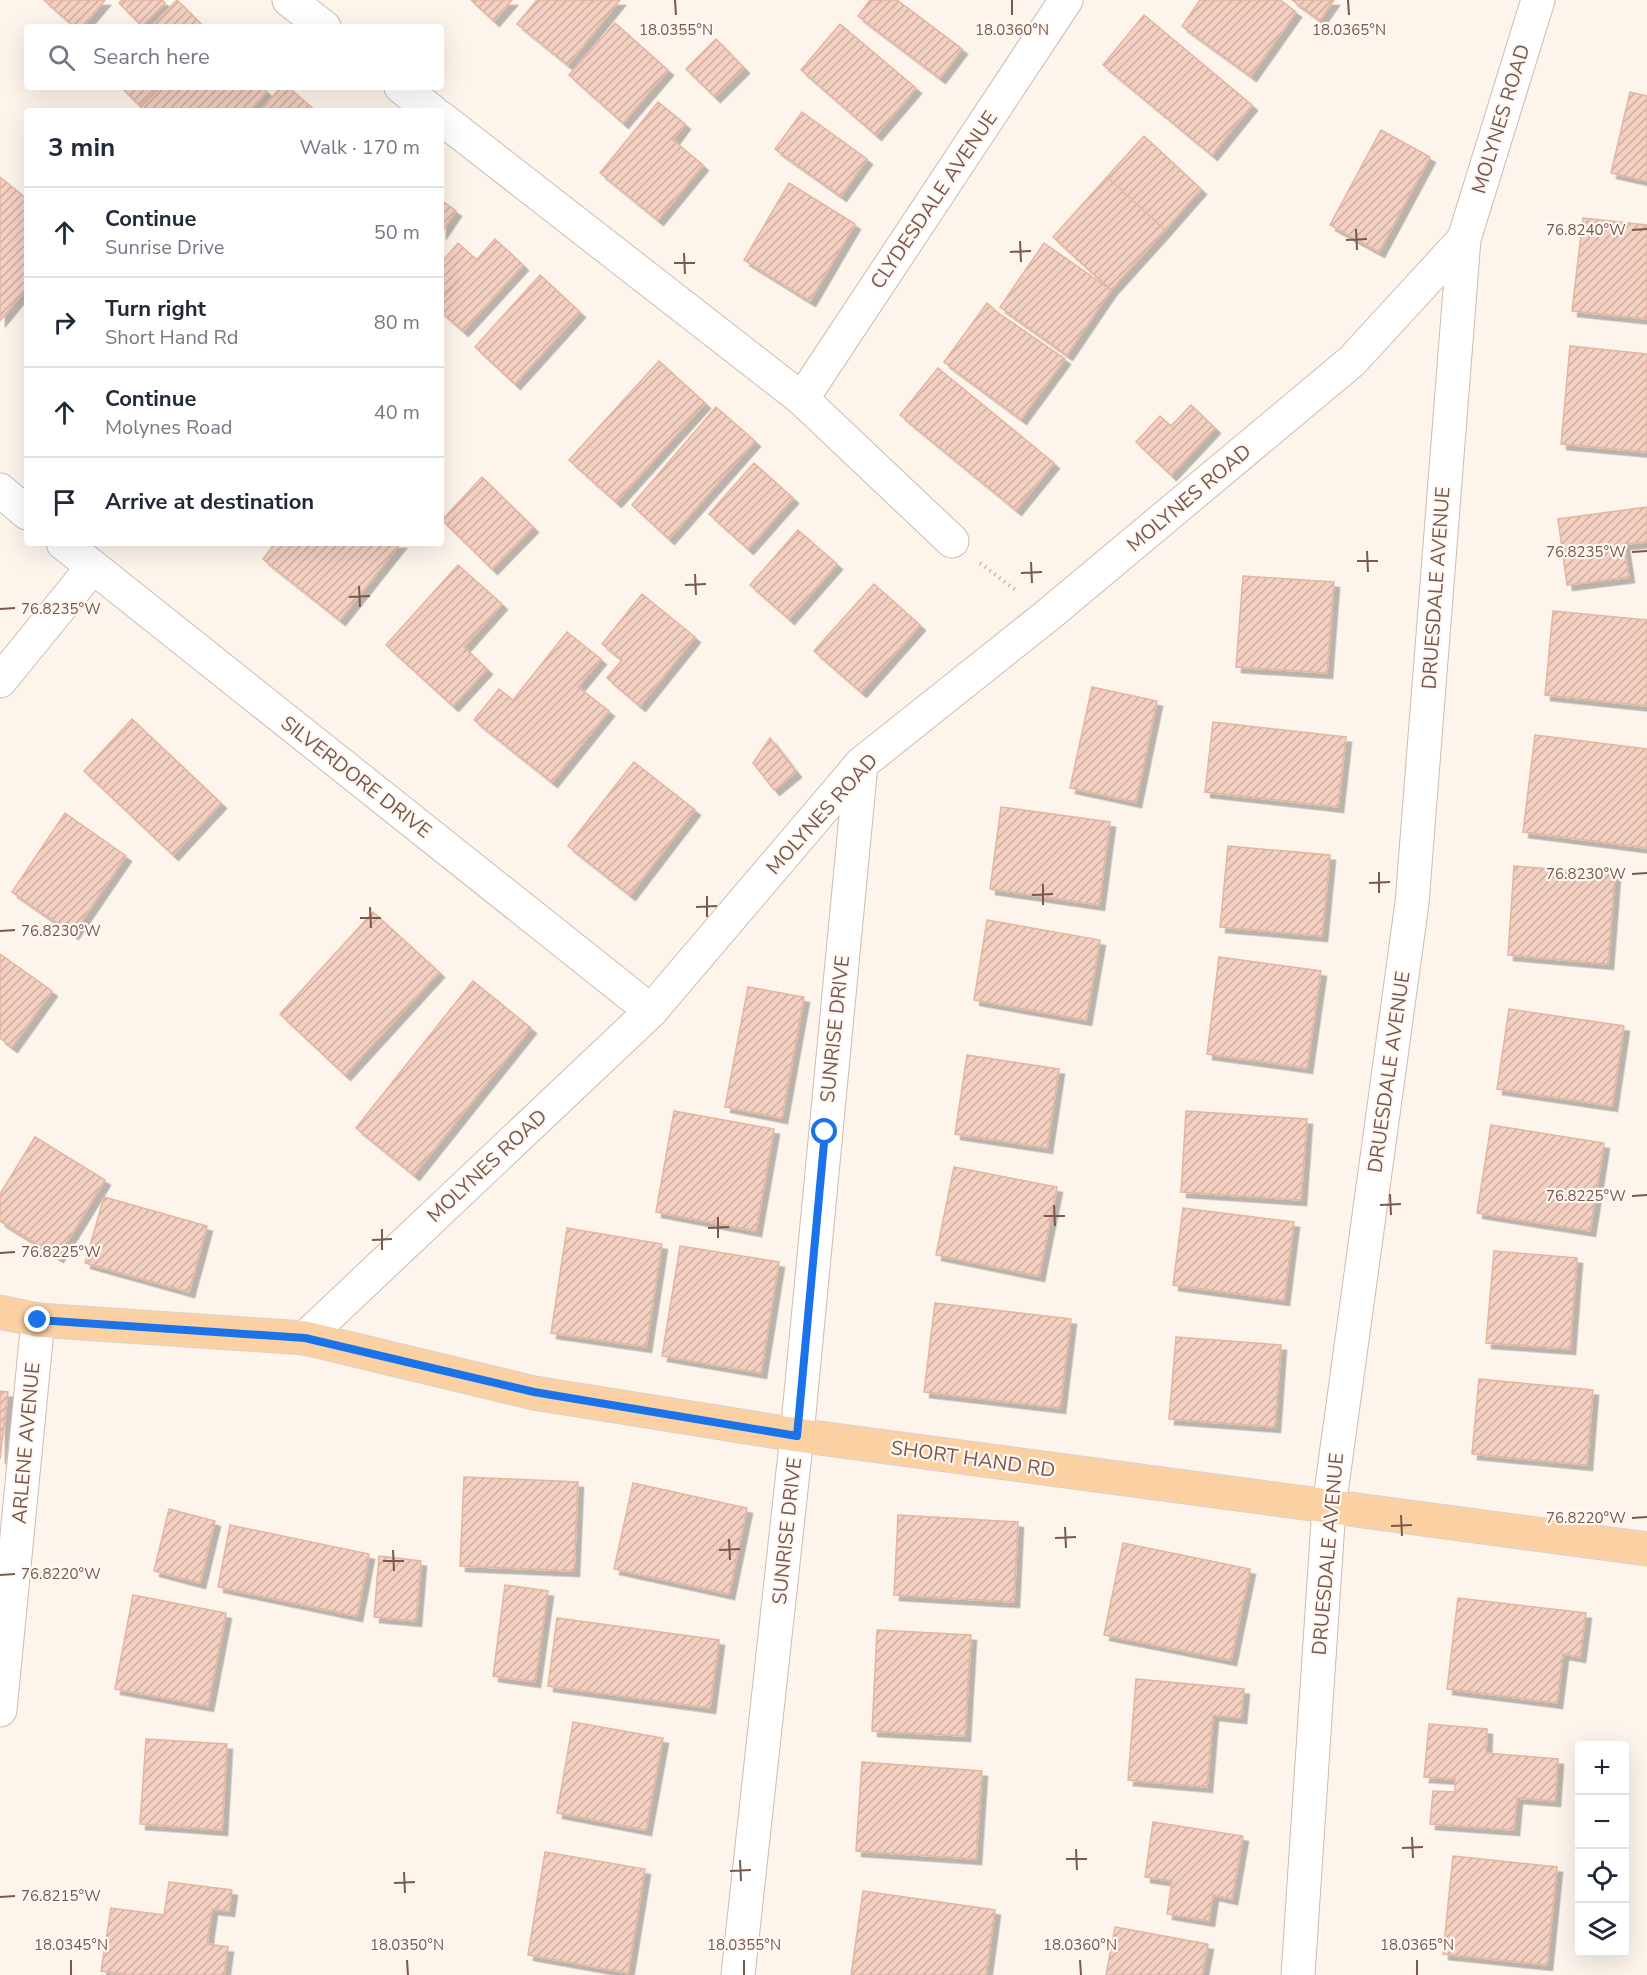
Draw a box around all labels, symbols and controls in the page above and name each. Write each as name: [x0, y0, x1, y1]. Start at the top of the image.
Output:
text: 18.0355°N: [639, 20, 713, 40]
text: 18.0360°N: [975, 20, 1049, 40]
text: 18.0365°N: [1312, 20, 1386, 40]
search box: [24, 24, 444, 90]
icon: search: [45, 41, 78, 74]
street label: MOLYNES ROAD: [1465, 41, 1537, 197]
text: Search here: [93, 42, 210, 72]
street label: CLYDESDALE AVENUE: [864, 106, 1004, 294]
text: 3 min: [48, 130, 115, 165]
text: Walk · 170 m: [300, 134, 420, 161]
text: Continue: [105, 204, 196, 234]
icon: ahead: [48, 216, 81, 249]
text: 50 m: [374, 219, 420, 246]
text: 76.8240°W: [1546, 220, 1626, 240]
text: Sunrise Drive: [105, 234, 225, 261]
text: Turn right: [105, 294, 206, 324]
icon: right: [48, 306, 81, 339]
text: 80 m: [374, 309, 420, 336]
text: Short Hand Rd: [105, 324, 238, 351]
text: Continue: [105, 384, 196, 414]
icon: ahead: [48, 396, 81, 429]
text: 40 m: [374, 399, 420, 426]
text: Molynes Road: [105, 414, 232, 441]
street label: MOLYNES ROAD: [1121, 438, 1257, 558]
icon: arrive: [48, 486, 81, 519]
street label: DRUESDALE AVENUE: [1415, 486, 1457, 690]
text: Arrive at destination: [105, 487, 314, 517]
text: 76.8235°W: [1546, 542, 1626, 562]
text: 76.8235°W: [21, 599, 101, 619]
street label: SILVERDORE DRIVE: [275, 710, 437, 844]
street label: MOLYNES ROAD: [760, 747, 884, 881]
text: 76.8230°W: [1546, 864, 1626, 884]
text: 76.8230°W: [21, 921, 101, 941]
street label: SUNRISE DRIVE: [814, 954, 856, 1104]
street label: DRUESDALE AVENUE: [1361, 969, 1417, 1175]
street label: MOLYNES ROAD: [421, 1103, 553, 1229]
route start: [811, 1118, 837, 1144]
text: 76.8225°W: [1546, 1186, 1626, 1206]
text: 76.8225°W: [21, 1242, 101, 1262]
route end: [24, 1306, 50, 1332]
street label: ARLENE AVENUE: [5, 1361, 47, 1525]
street label: SHORT HAND RD: [889, 1434, 1057, 1484]
street label: DRUESDALE AVENUE: [1306, 1452, 1350, 1656]
street label: SUNRISE DRIVE: [766, 1456, 808, 1606]
text: 76.8220°W: [1546, 1508, 1626, 1528]
text: 76.8220°W: [21, 1564, 101, 1584]
map controls: [1575, 1741, 1629, 1957]
button: +: [1575, 1741, 1629, 1795]
button: −: [1575, 1795, 1629, 1849]
button: locate: [1575, 1849, 1629, 1903]
text: 76.8215°W: [21, 1886, 101, 1906]
button: layers: [1575, 1903, 1629, 1957]
text: 18.0345°N: [34, 1935, 108, 1955]
text: 18.0350°N: [370, 1935, 444, 1955]
text: 18.0355°N: [707, 1935, 781, 1955]
text: 18.0360°N: [1043, 1935, 1117, 1955]
text: 18.0365°N: [1380, 1935, 1454, 1955]

